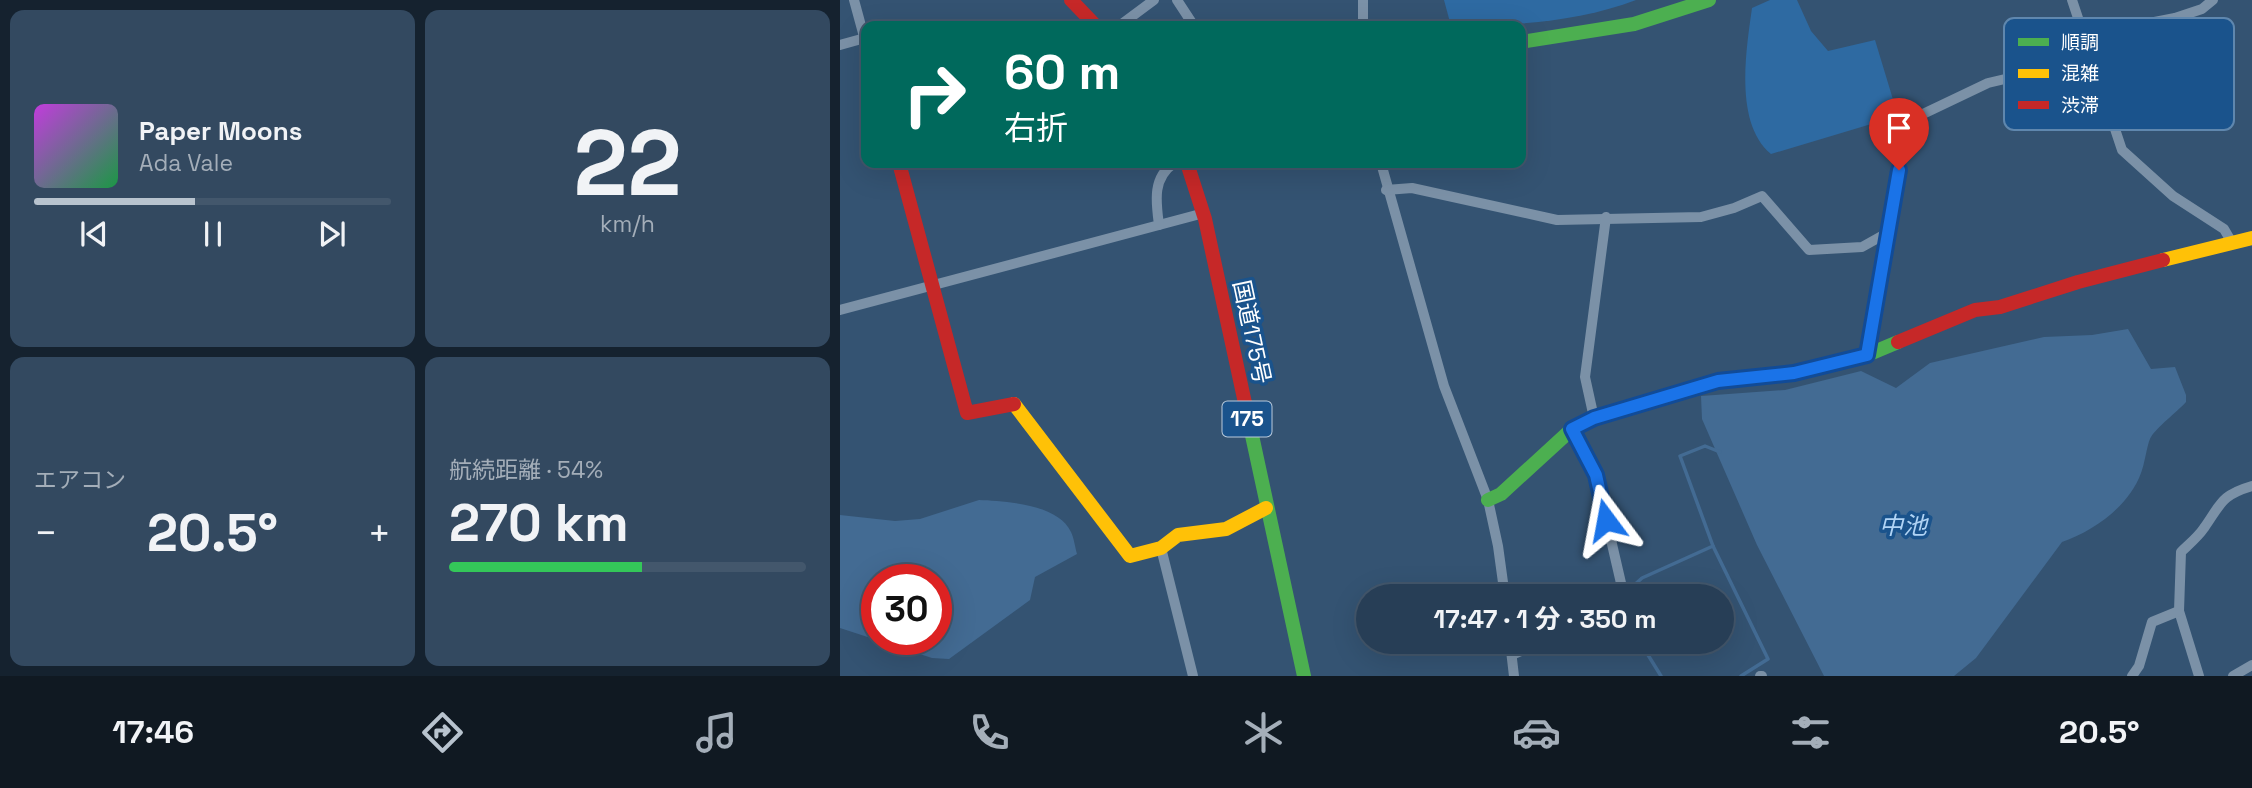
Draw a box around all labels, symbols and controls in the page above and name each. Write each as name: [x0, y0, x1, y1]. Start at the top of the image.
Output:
legend: [2004, 18, 2234, 130]
text: 順調: [2061, 30, 2099, 55]
text: 60 m: [1004, 41, 1120, 103]
icon: right: [889, 49, 980, 140]
text: 混雑: [2061, 61, 2099, 86]
text: 渋滞: [2061, 93, 2099, 118]
pin: [1869, 98, 1929, 170]
text: 22: [573, 105, 682, 222]
text: 右折: [1004, 108, 1068, 148]
icon: arrive: [1880, 109, 1918, 147]
text: Paper Moons: [139, 114, 302, 148]
text: Ada Vale: [139, 148, 233, 178]
text: km/h: [600, 209, 655, 239]
icon: previous: [75, 215, 113, 253]
icon: pause: [194, 215, 232, 253]
icon: next: [313, 215, 351, 253]
street label: 国道175号: [1226, 277, 1278, 387]
road number: 175: [1222, 402, 1272, 436]
text: 航続距離 · 54%: [449, 455, 603, 485]
text: エアコン: [34, 465, 126, 495]
position arrow: [1569, 483, 1643, 557]
text: 270 km: [449, 490, 629, 556]
text: 20.5°: [147, 500, 278, 566]
text: −: [34, 509, 58, 557]
text: +: [367, 509, 391, 557]
water label: 中池: [1879, 510, 1929, 541]
speed limit sign: 30: [861, 564, 952, 655]
text: 17:47 · 1 分 · 350 m: [1434, 602, 1656, 636]
icon: directions: [418, 708, 467, 757]
icon: music: [692, 708, 741, 757]
icon: phone: [965, 708, 1014, 757]
icon: climate: [1239, 708, 1288, 757]
icon: car: [1512, 708, 1561, 757]
icon: filters: [1786, 708, 1835, 757]
text: 17:46: [112, 712, 194, 752]
text: 20.5°: [2059, 712, 2140, 752]

